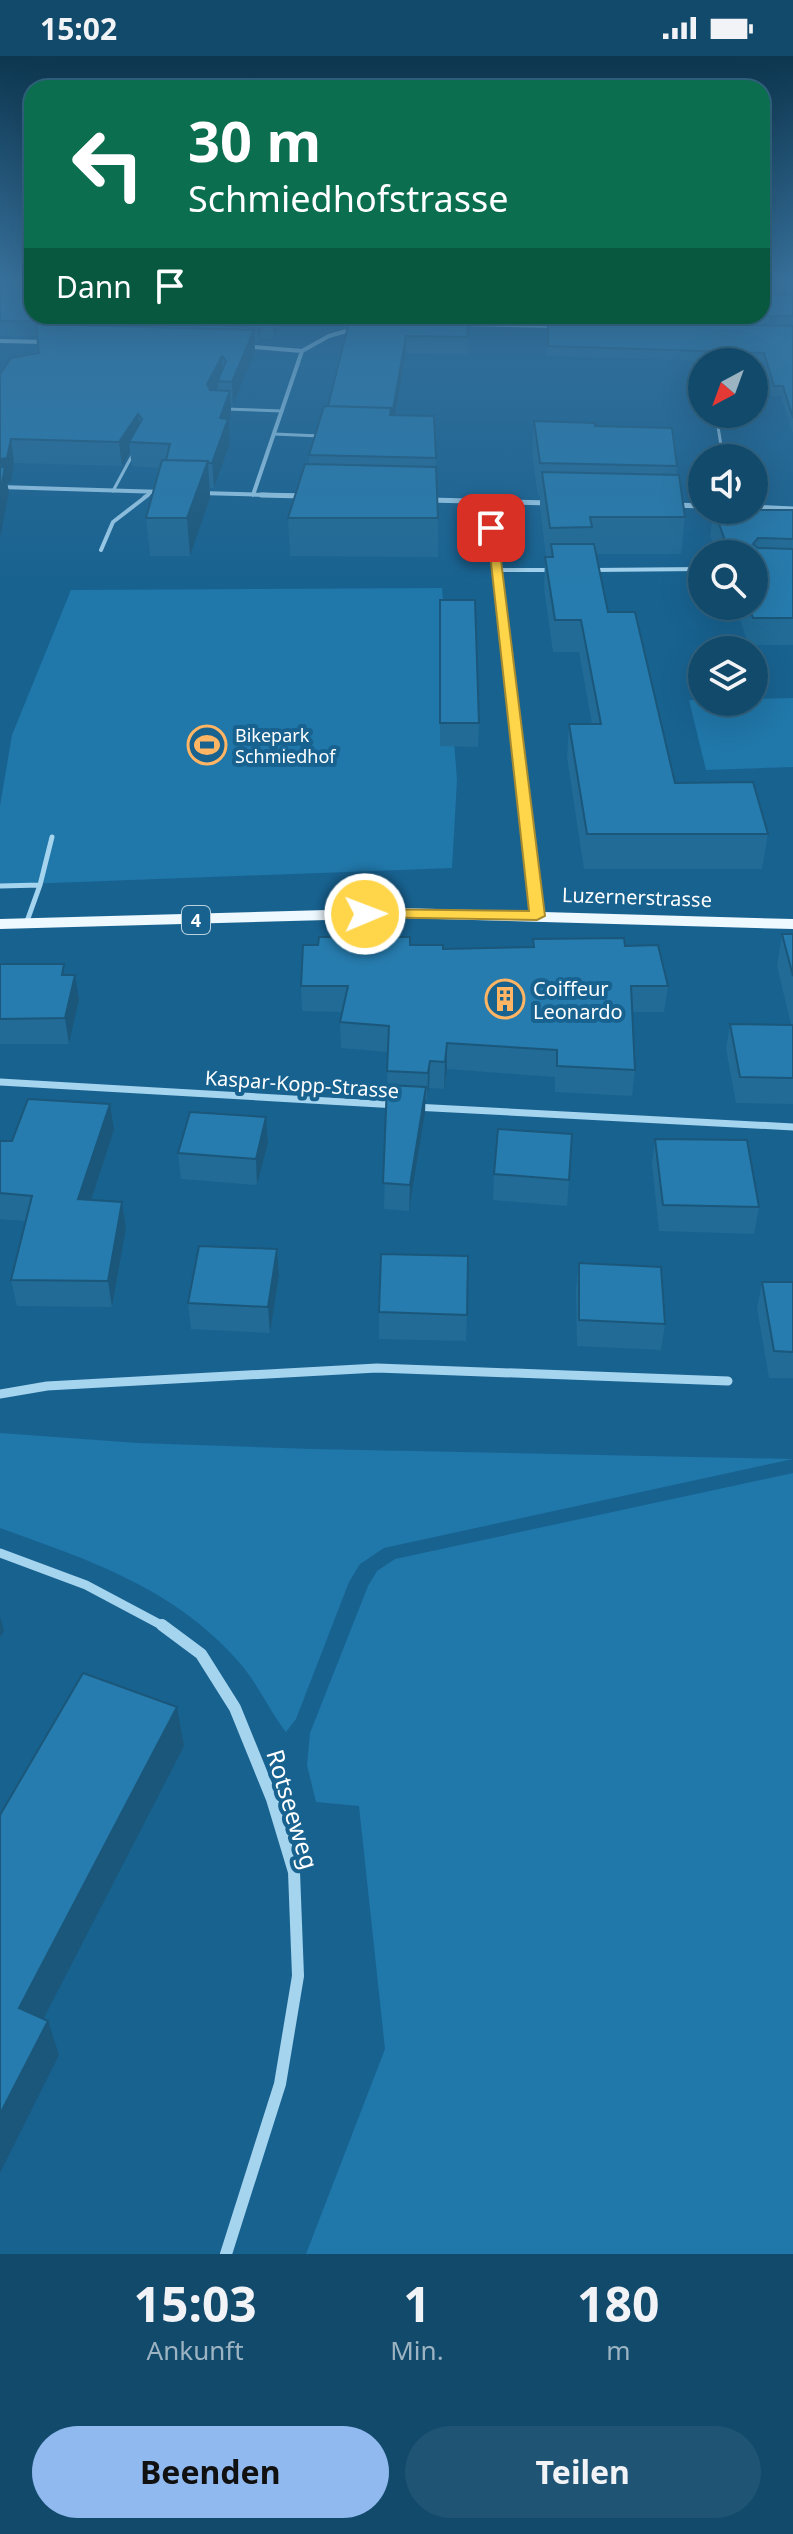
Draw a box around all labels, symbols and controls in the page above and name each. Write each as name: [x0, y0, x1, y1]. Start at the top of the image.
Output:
text: 15:02: [40, 8, 117, 49]
text: 30 m: [188, 102, 321, 178]
icon: left: [56, 112, 160, 216]
text: Schmiedhofstrasse: [188, 174, 508, 223]
icon: arrive: [148, 264, 192, 308]
text: Dann: [56, 266, 132, 307]
north arrow: [688, 348, 768, 428]
map controls: [688, 348, 768, 716]
button: sound: [688, 444, 768, 524]
pin: [457, 494, 525, 562]
icon: arrive: [469, 506, 513, 550]
button: search: [688, 540, 768, 620]
button: layers: [688, 636, 768, 716]
place label: Bikepark Schmiedhof: [235, 723, 336, 768]
sports icon: Bikepark Schmiedhof: [186, 724, 228, 766]
position arrow: [323, 872, 407, 956]
street label: Luzernerstrasse: [562, 881, 712, 913]
road number: 4: [182, 906, 210, 934]
place label: Coiffeur Leonardo: [533, 975, 623, 1025]
building icon: Coiffeur Leonardo: [484, 978, 526, 1020]
street label: Kaspar-Kopp-Strasse: [204, 1064, 400, 1104]
street label: Rotseeweg: [259, 1745, 327, 1873]
text: 15:03: [133, 2271, 257, 2336]
text: 1: [403, 2271, 431, 2336]
text: 180: [577, 2271, 659, 2336]
text: Ankunft: [147, 2332, 244, 2368]
text: Min.: [390, 2332, 444, 2368]
text: m: [606, 2332, 630, 2368]
button: Beenden: [32, 2426, 389, 2518]
button: Teilen: [405, 2426, 761, 2518]

